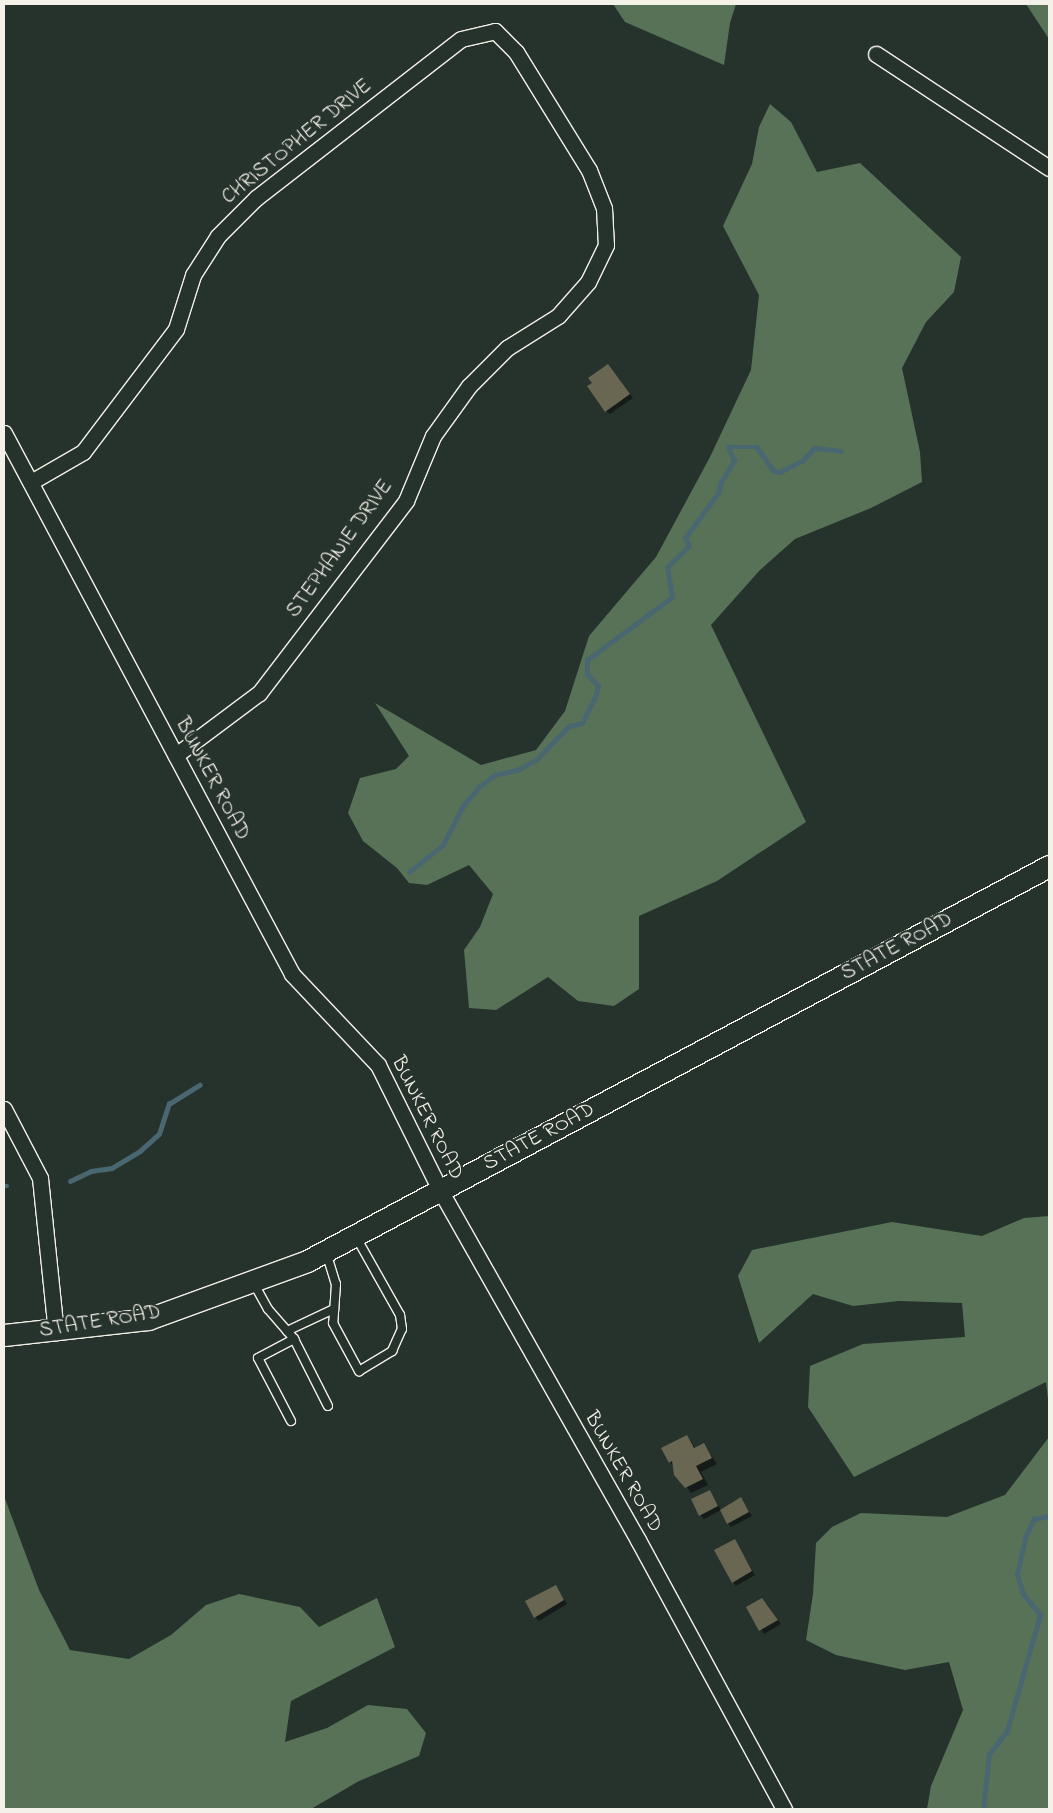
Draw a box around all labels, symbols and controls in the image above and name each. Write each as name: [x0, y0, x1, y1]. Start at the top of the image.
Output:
street label: CHRISTOPHER DRIVE: [217, 74, 377, 210]
street label: STEPHANIE DRIVE: [281, 475, 399, 623]
street label: BUNKER ROAD: [169, 713, 255, 845]
street label: STATE ROAD: [837, 907, 957, 987]
street label: BUNKER ROAD: [385, 1052, 469, 1184]
street label: STATE ROAD: [479, 1097, 599, 1177]
street label: STATE ROAD: [38, 1300, 162, 1344]
street label: BUNKER ROAD: [578, 1407, 668, 1537]

